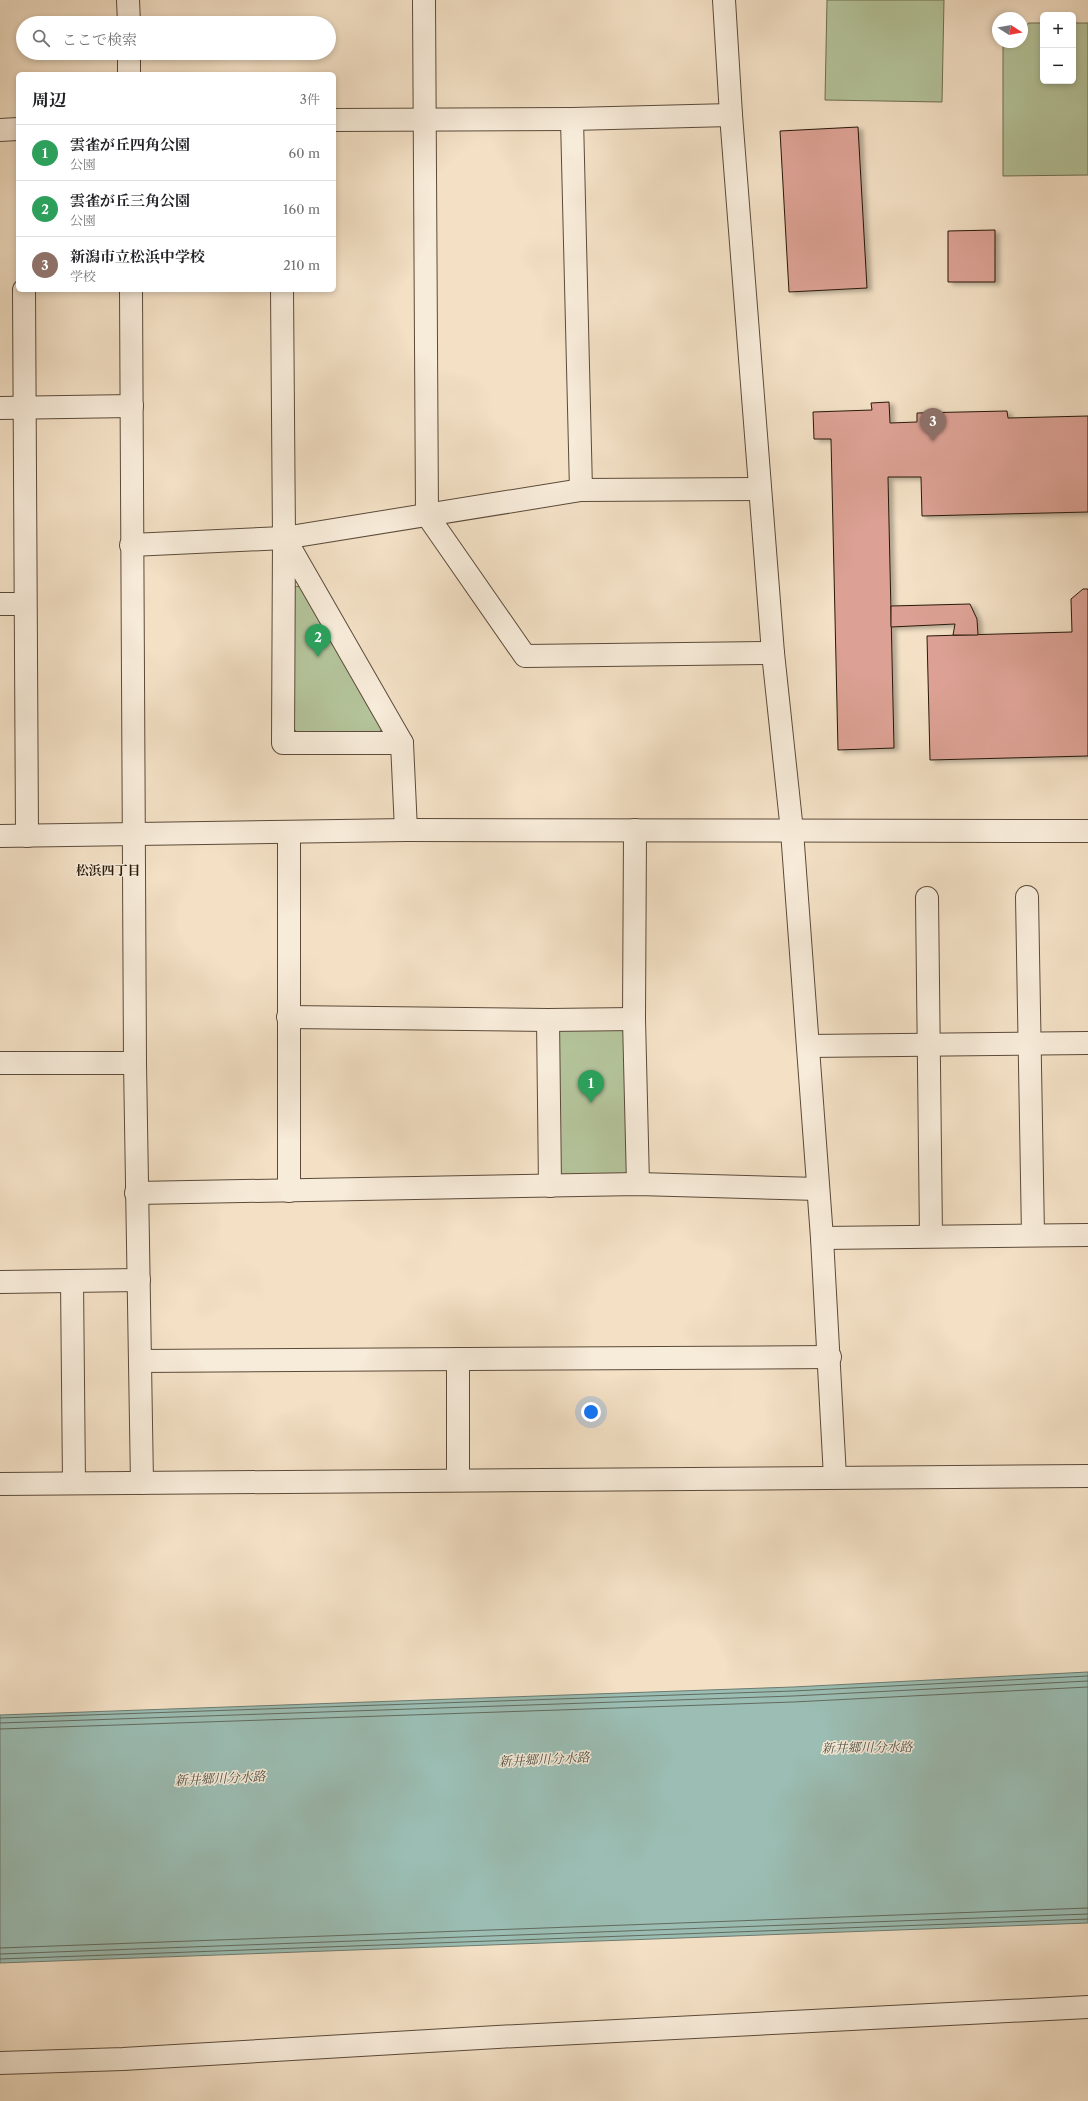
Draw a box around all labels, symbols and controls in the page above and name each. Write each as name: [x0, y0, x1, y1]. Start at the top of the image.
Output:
north arrow: [992, 12, 1028, 48]
map controls: [1040, 12, 1076, 84]
button: +: [1040, 12, 1076, 48]
search box: [16, 16, 336, 60]
icon: search: [30, 27, 52, 49]
text: ここで検索: [62, 30, 137, 49]
button: −: [1040, 48, 1076, 84]
text: 周辺: [32, 90, 66, 110]
text: 3件: [300, 91, 320, 107]
text: 雲雀が丘四角公園: [70, 135, 190, 154]
text: 1: [42, 145, 48, 161]
text: 60 m: [289, 145, 320, 161]
text: 公園: [70, 156, 96, 172]
text: 雲雀が丘三角公園: [70, 191, 190, 210]
text: 2: [41, 201, 49, 217]
text: 160 m: [283, 201, 320, 217]
text: 公園: [70, 212, 96, 228]
text: 新潟市立松浜中学校: [70, 247, 205, 266]
text: 3: [41, 257, 49, 273]
text: 210 m: [283, 257, 320, 273]
text: 学校: [70, 268, 96, 284]
pin: 3: [920, 408, 946, 441]
pin: 2: [305, 624, 331, 657]
district label: 松浜四丁目: [75, 862, 141, 878]
pin: 1: [578, 1070, 604, 1103]
your location: [581, 1402, 601, 1422]
water label: 新井郷川分水路: [821, 1738, 914, 1756]
water label: 新井郷川分水路: [498, 1749, 591, 1769]
water label: 新井郷川分水路: [174, 1768, 267, 1788]

